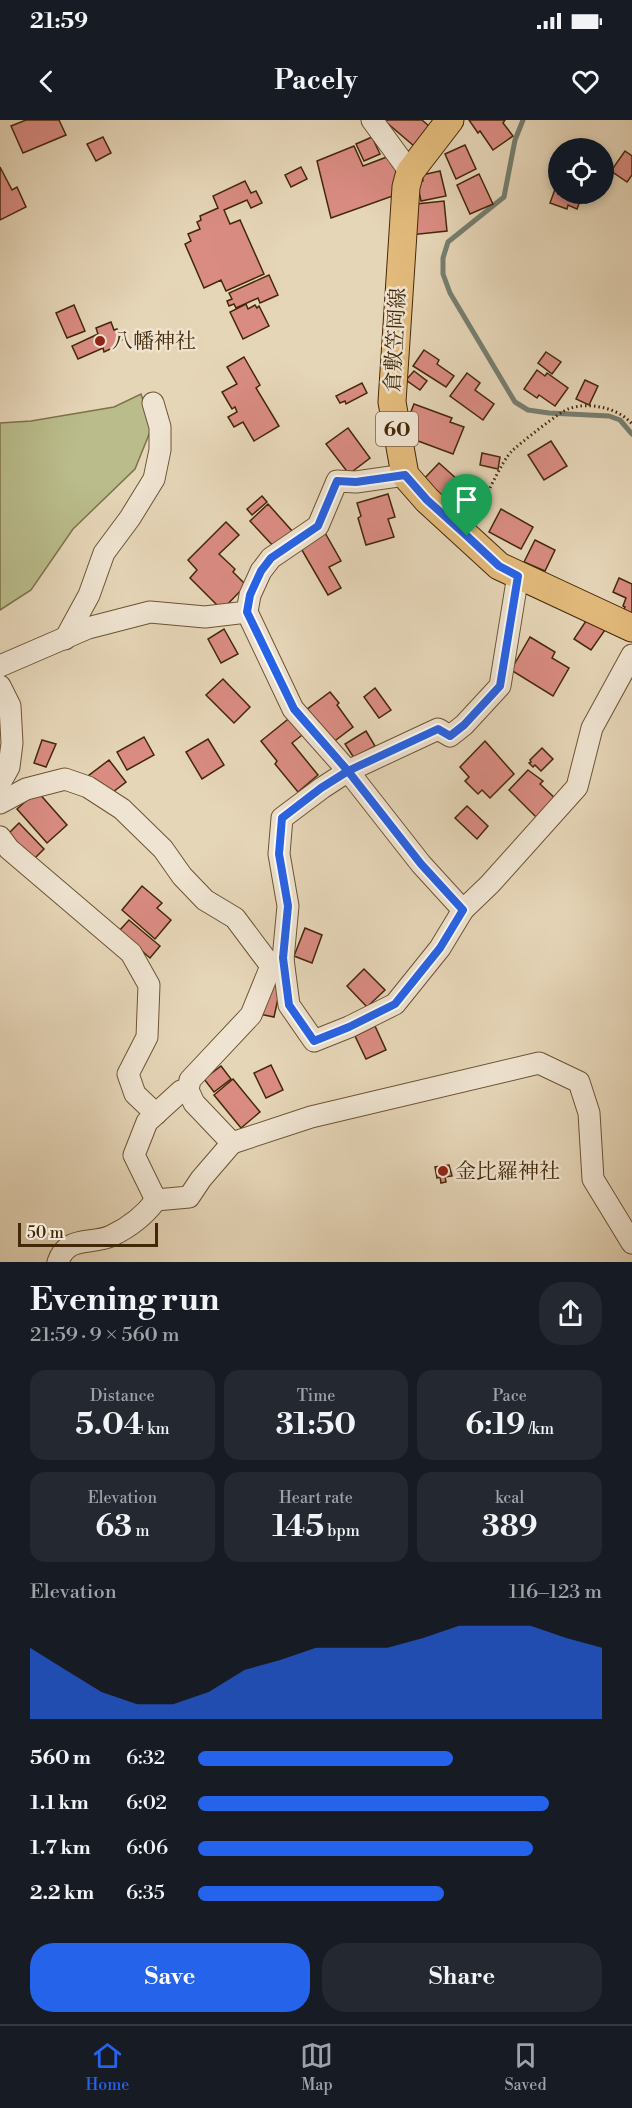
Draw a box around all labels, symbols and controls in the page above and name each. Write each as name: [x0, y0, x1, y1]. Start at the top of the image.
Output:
text: 21:59: [30, 8, 88, 35]
text: Pacely: [274, 64, 358, 98]
icon: back: [30, 65, 63, 98]
icon: heart: [569, 65, 602, 98]
map controls: [548, 138, 614, 204]
button: locate: [548, 138, 614, 204]
street label: 倉敷笠岡線: [380, 287, 412, 393]
place label: 八幡神社: [112, 329, 196, 355]
marker: 八幡神社: [93, 334, 107, 348]
road number: 60: [376, 412, 418, 446]
pin: [441, 474, 492, 536]
icon: arrive: [450, 483, 483, 516]
place label: 金比羅神社: [455, 1159, 560, 1185]
marker: 金比羅神社: [436, 1164, 450, 1178]
scale bar: [18, 1220, 158, 1248]
text: 50 m: [27, 1223, 64, 1243]
text: Evening run: [30, 1280, 219, 1321]
button: share: [539, 1282, 602, 1345]
text: 21:59 · 9 × 560 m: [30, 1323, 179, 1348]
text: Distance: [90, 1386, 155, 1406]
text: Time: [297, 1386, 335, 1406]
text: Pace: [492, 1386, 527, 1406]
text: 5.04: [75, 1406, 144, 1444]
text: 31:50: [276, 1406, 356, 1444]
text: 6:19: [465, 1406, 525, 1444]
text: km: [144, 1419, 170, 1439]
text: /km: [525, 1419, 554, 1439]
text: Elevation: [88, 1488, 157, 1508]
text: Heart rate: [279, 1488, 353, 1508]
text: kcal: [495, 1488, 524, 1508]
text: 63: [95, 1508, 132, 1546]
text: 145: [272, 1508, 324, 1546]
text: 389: [482, 1508, 538, 1546]
text: m: [132, 1521, 149, 1541]
text: bpm: [324, 1521, 360, 1541]
text: Elevation: [30, 1580, 117, 1605]
text: 116–123 m: [509, 1580, 602, 1605]
text: 560 m: [30, 1746, 91, 1771]
text: 6:32: [126, 1746, 165, 1771]
text: 1.1 km: [30, 1791, 89, 1816]
text: 6:02: [126, 1791, 167, 1816]
text: 1.7 km: [30, 1836, 91, 1861]
text: 6:06: [126, 1836, 168, 1861]
text: 2.2 km: [30, 1881, 94, 1906]
text: 6:35: [126, 1881, 165, 1906]
button: Save: [30, 1943, 310, 2012]
button: Share: [322, 1943, 602, 2012]
tab: Home: [86, 2039, 129, 2095]
tab: Map: [300, 2039, 333, 2095]
tab: Saved: [504, 2039, 546, 2095]

